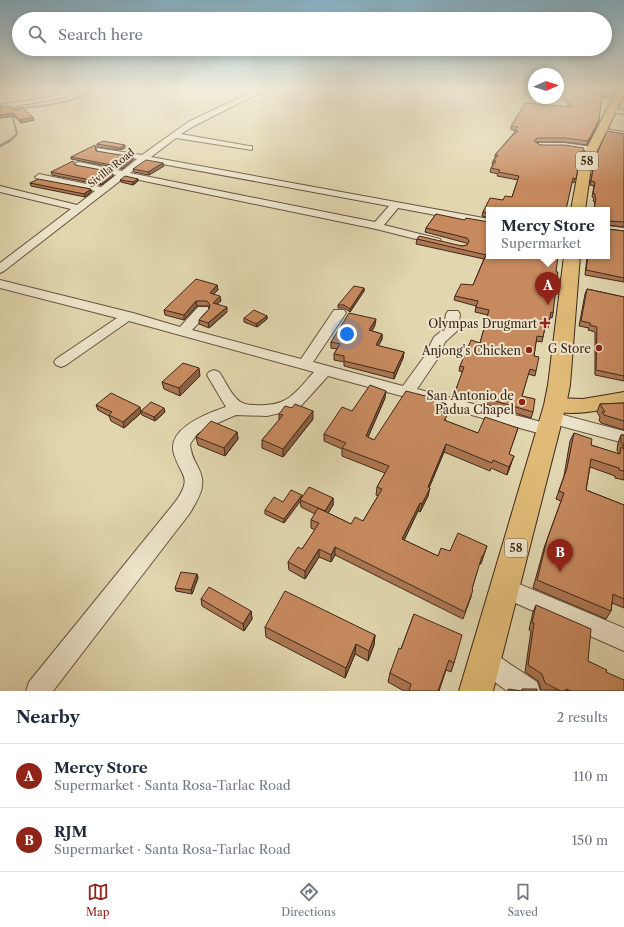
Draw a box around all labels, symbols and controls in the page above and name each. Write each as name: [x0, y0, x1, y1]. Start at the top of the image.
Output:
search box: [12, 12, 612, 56]
icon: search: [26, 23, 48, 45]
text: Search here: [58, 25, 143, 44]
north arrow: [528, 68, 564, 104]
street label: Sivilla Road: [85, 146, 137, 190]
road number: 58: [576, 152, 598, 170]
popup: [486, 207, 610, 259]
text: Mercy Store: [501, 216, 595, 235]
text: Supermarket: [501, 235, 581, 251]
pin: A: [535, 272, 561, 305]
place label: Olympas Drugmart: [428, 316, 538, 331]
marker: Olympas Drugmart: [540, 318, 550, 328]
your location: [337, 324, 357, 344]
place label: G Store: [548, 341, 591, 356]
place label: Anjong's Chicken: [421, 343, 521, 358]
marker: G Store: [594, 343, 604, 353]
marker: Anjong's Chicken: [524, 345, 534, 355]
place label: San Antonio de Padua Chapel: [427, 388, 514, 417]
marker: San Antonio de Padua Chapel: [517, 397, 527, 407]
road number: 58: [505, 539, 527, 557]
pin: B: [547, 539, 573, 572]
text: Nearby: [16, 707, 80, 727]
text: 2 results: [557, 709, 608, 725]
text: Mercy Store: [54, 758, 148, 777]
text: A: [24, 768, 34, 784]
text: 110 m: [573, 768, 608, 784]
text: Supermarket · Santa Rosa-Tarlac Road: [54, 777, 291, 793]
text: RJM: [54, 822, 88, 841]
text: B: [24, 832, 34, 848]
text: 150 m: [572, 832, 608, 848]
text: Supermarket · Santa Rosa-Tarlac Road: [54, 841, 291, 857]
tab: Map: [86, 881, 110, 919]
tab: Directions: [281, 881, 336, 919]
tab: Saved: [508, 881, 538, 919]

